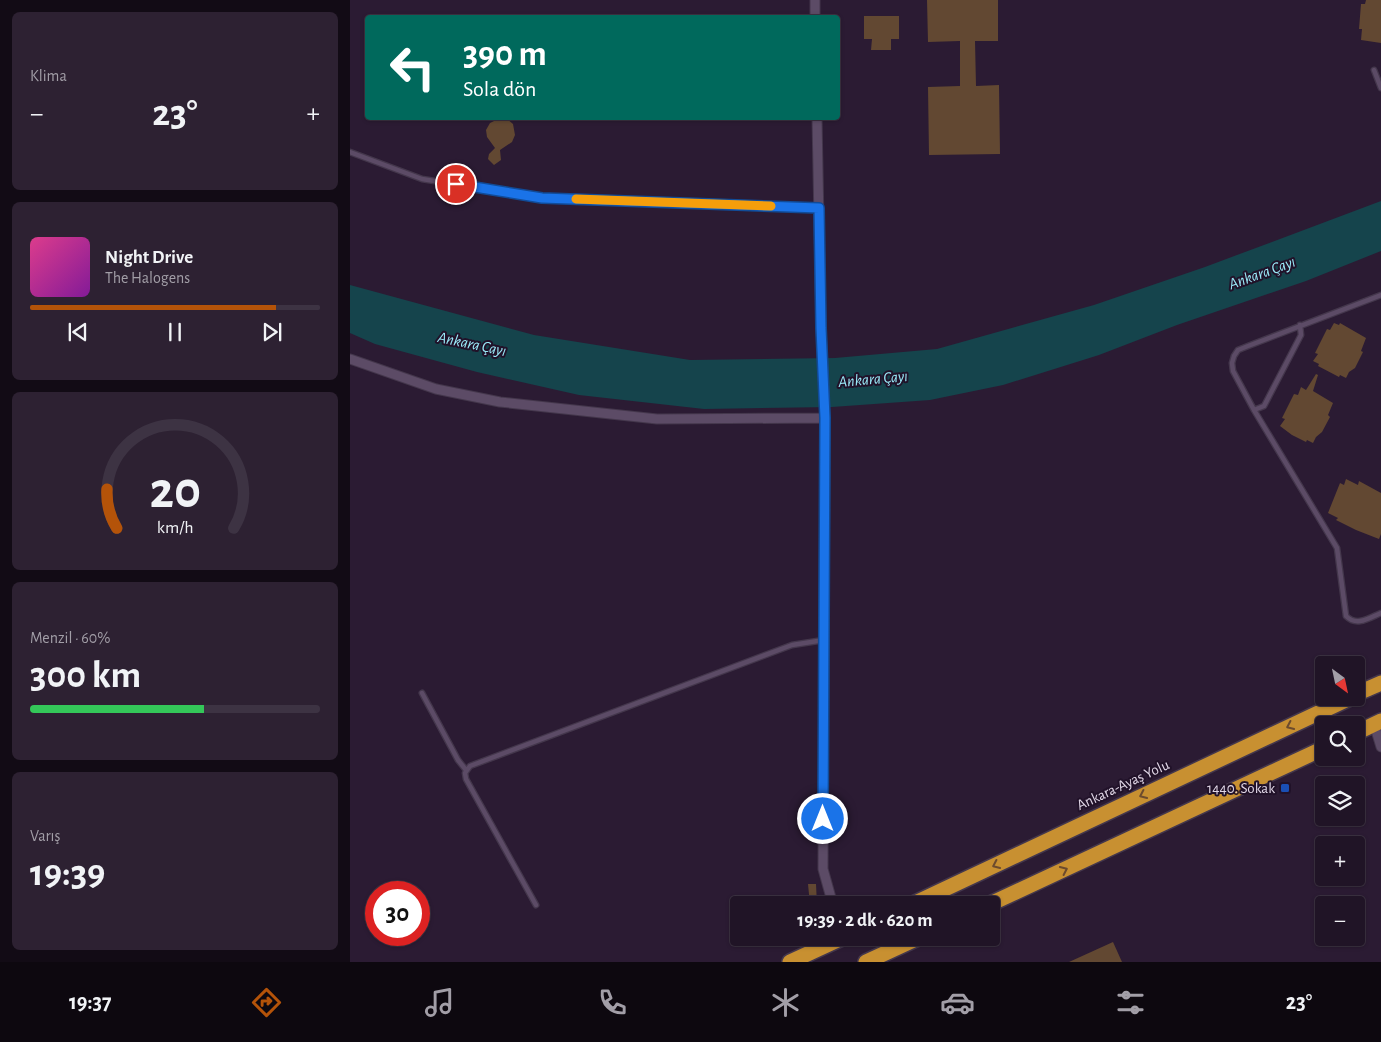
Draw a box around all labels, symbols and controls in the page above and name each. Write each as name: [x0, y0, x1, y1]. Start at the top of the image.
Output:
icon: left: [380, 35, 445, 100]
text: 390 m: [463, 37, 547, 72]
text: Klima: [30, 68, 67, 84]
text: Sola dön: [463, 78, 536, 100]
text: 23°: [152, 95, 198, 133]
text: −: [30, 100, 43, 128]
text: +: [307, 100, 320, 128]
pin: [435, 163, 477, 205]
icon: arrive: [442, 170, 470, 198]
text: Night Drive: [105, 248, 193, 267]
water label: Ankara Çayı: [1226, 254, 1297, 293]
text: The Halogens: [105, 270, 190, 286]
icon: previous: [64, 318, 92, 346]
icon: pause: [161, 318, 189, 346]
icon: next: [258, 318, 286, 346]
water label: Ankara Çayı: [435, 329, 508, 359]
water label: Ankara Çayı: [837, 368, 908, 390]
text: 20: [149, 465, 201, 517]
text: km/h: [157, 519, 193, 537]
text: Menzil · 60%: [30, 630, 110, 646]
north arrow: [1315, 656, 1365, 706]
map controls: [1315, 656, 1365, 946]
text: 300 km: [30, 657, 141, 695]
button: search: [1315, 716, 1365, 766]
one-way arrow: [1286, 720, 1295, 730]
street label: Ankara-Ayaş Yolu: [1074, 757, 1172, 813]
button: layers: [1315, 776, 1365, 826]
place label: 1440. Sokak: [1207, 781, 1275, 796]
marker: 1440. Sokak: [1279, 782, 1291, 794]
one-way arrow: [1139, 789, 1148, 799]
position arrow: [796, 792, 848, 844]
text: Varış: [30, 828, 60, 844]
button: +: [1315, 836, 1365, 886]
text: 19:39: [30, 855, 105, 893]
one-way arrow: [992, 858, 1001, 869]
one-way arrow: [1059, 865, 1068, 876]
speed limit sign: 30: [365, 881, 430, 946]
button: −: [1315, 896, 1365, 946]
text: 19:39 · 2 dk · 620 m: [797, 911, 933, 930]
icon: directions: [249, 985, 284, 1020]
icon: music: [422, 985, 457, 1020]
icon: phone: [595, 985, 630, 1020]
icon: climate: [768, 985, 803, 1020]
icon: car: [940, 985, 975, 1020]
icon: filters: [1113, 985, 1148, 1020]
text: 19:37: [69, 991, 111, 1013]
text: 23°: [1286, 991, 1312, 1013]

